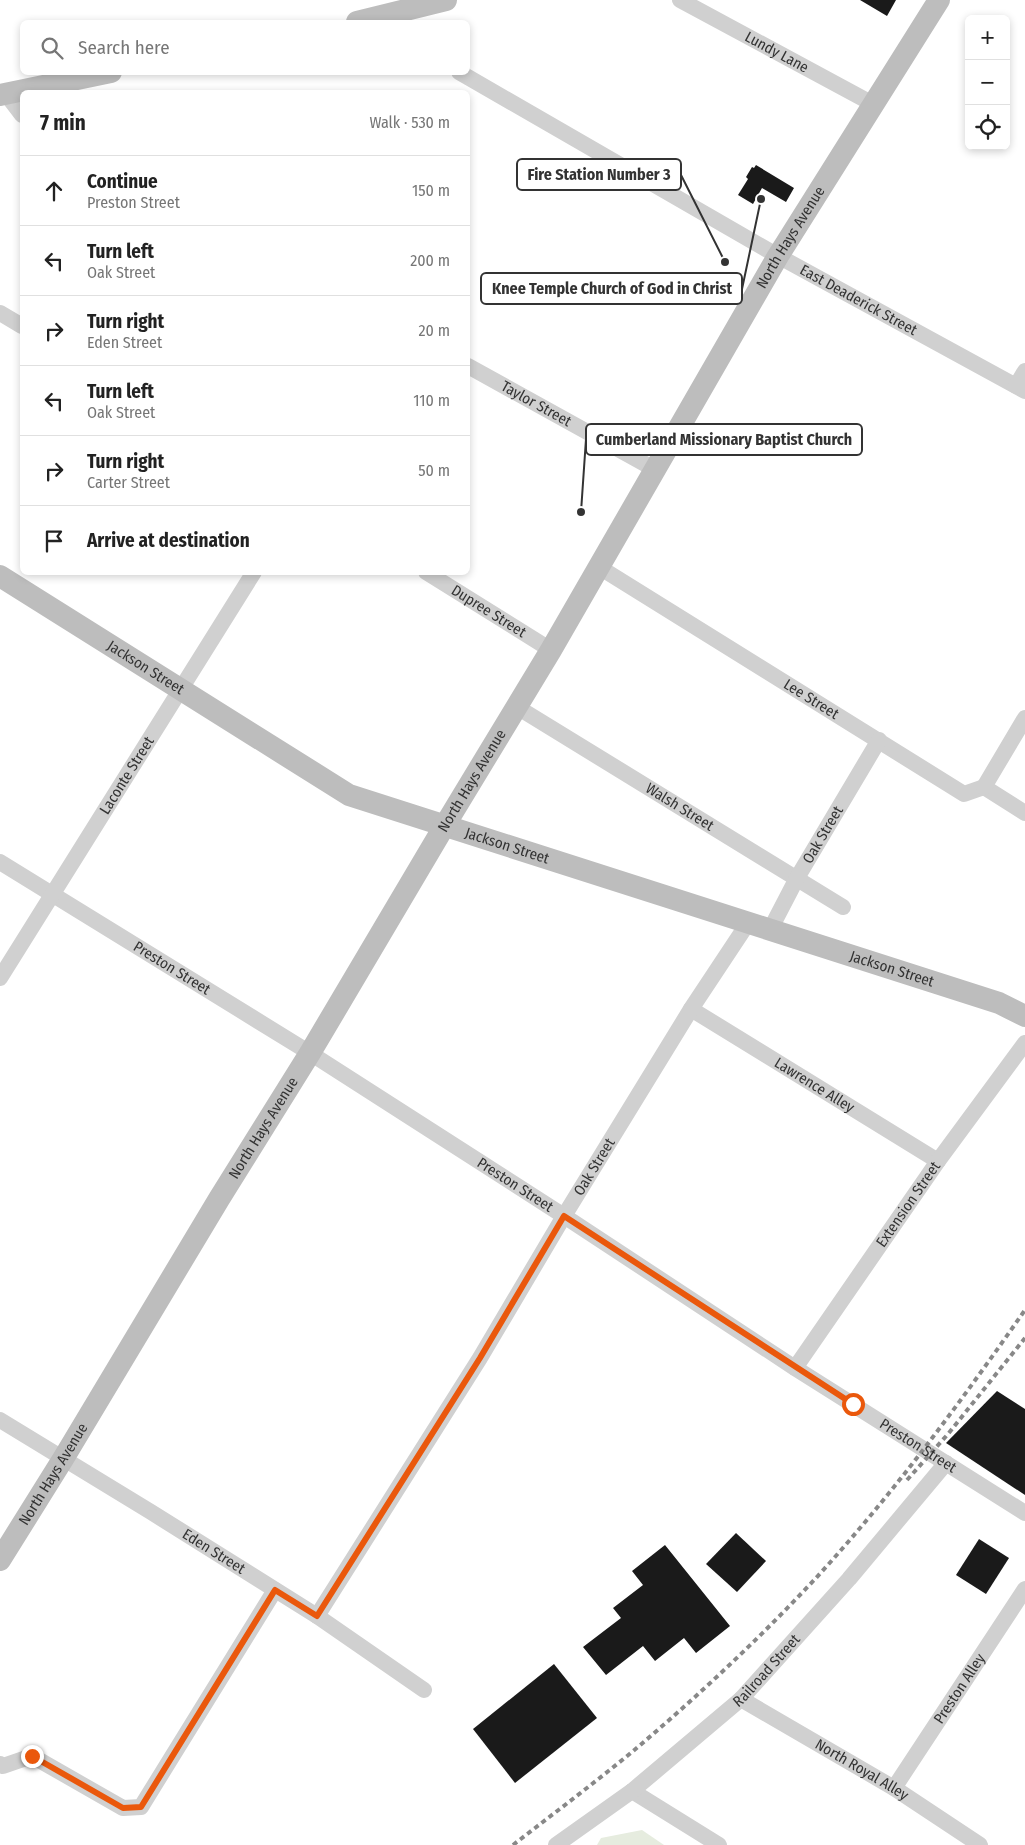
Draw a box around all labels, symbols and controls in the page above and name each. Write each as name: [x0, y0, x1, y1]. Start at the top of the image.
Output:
map controls: [965, 15, 1010, 150]
button: +: [965, 15, 1010, 60]
search box: [20, 20, 470, 75]
street label: Lundy Lane: [742, 28, 812, 77]
icon: search: [38, 34, 66, 62]
text: Search here: [78, 36, 170, 59]
button: −: [965, 60, 1010, 105]
button: locate: [965, 105, 1010, 150]
text: 7 min: [40, 110, 86, 136]
text: Walk · 530 m: [369, 113, 450, 132]
callout: Fire Station Number 3: [517, 159, 681, 190]
text: Fire Station Number 3: [527, 165, 671, 184]
text: Continue: [87, 170, 158, 193]
icon: ahead: [40, 177, 68, 205]
text: 150 m: [412, 181, 450, 200]
street label: North Hays Avenue: [752, 183, 829, 292]
text: Preston Street: [87, 193, 180, 212]
text: Turn left: [87, 240, 154, 263]
icon: left: [40, 247, 68, 275]
text: 200 m: [410, 251, 450, 270]
street label: East Deaderick Street: [797, 261, 920, 339]
text: Oak Street: [87, 263, 155, 282]
callout: Knee Temple Church of God in Christ: [481, 273, 742, 304]
text: Knee Temple Church of God in Christ: [492, 279, 732, 298]
text: Turn right: [87, 310, 164, 333]
icon: right: [40, 317, 68, 345]
text: 20 m: [419, 321, 450, 340]
text: Eden Street: [87, 333, 162, 352]
street label: Taylor Street: [498, 377, 575, 430]
text: Turn left: [87, 380, 154, 403]
icon: left: [40, 387, 68, 415]
text: 110 m: [413, 391, 450, 410]
text: Oak Street: [87, 403, 155, 422]
callout: Cumberland Missionary Baptist Church: [586, 424, 862, 455]
text: Cumberland Missionary Baptist Church: [596, 430, 852, 449]
text: Turn right: [87, 450, 164, 473]
icon: right: [40, 457, 68, 485]
text: 50 m: [418, 461, 450, 480]
text: Carter Street: [87, 473, 170, 492]
icon: arrive: [40, 527, 68, 555]
text: Arrive at destination: [87, 529, 250, 552]
street label: Dupree Street: [448, 581, 530, 641]
street label: Jackson Street: [104, 637, 188, 698]
street label: Lee Street: [780, 675, 842, 723]
street label: North Hays Avenue: [434, 726, 510, 835]
street label: Laconte Street: [96, 733, 158, 818]
street label: Walsh Street: [642, 779, 717, 835]
street label: Oak Street: [799, 802, 847, 867]
street label: Jackson Street: [463, 824, 552, 868]
street label: Preston Street: [130, 937, 214, 999]
street label: Jackson Street: [847, 947, 936, 991]
street label: Lawrence Alley: [771, 1054, 858, 1117]
street label: North Hays Avenue: [225, 1074, 302, 1182]
street label: Oak Street: [570, 1135, 619, 1199]
street label: Preston Street: [474, 1154, 557, 1216]
street label: Extension Street: [872, 1158, 944, 1251]
route start: [842, 1393, 865, 1416]
street label: Preston Street: [876, 1415, 960, 1477]
street label: North Hays Avenue: [15, 1420, 91, 1528]
street label: Eden Street: [179, 1525, 249, 1578]
street label: Railroad Street: [729, 1631, 804, 1711]
street label: Preston Alley: [930, 1650, 989, 1727]
street label: North Royal Alley: [812, 1735, 912, 1804]
route end: [21, 1745, 44, 1768]

